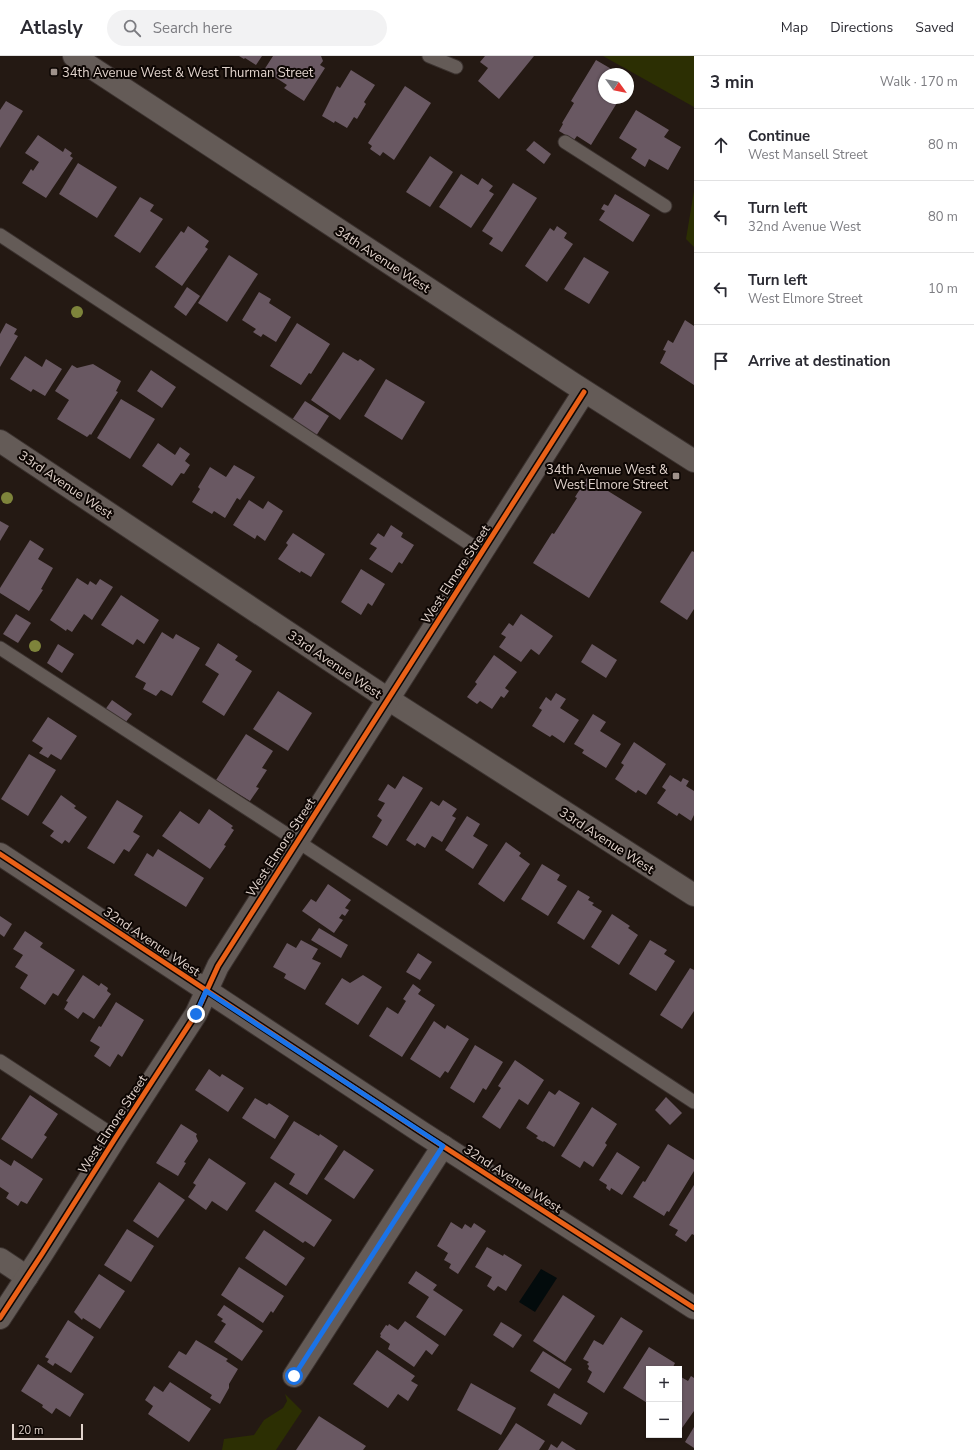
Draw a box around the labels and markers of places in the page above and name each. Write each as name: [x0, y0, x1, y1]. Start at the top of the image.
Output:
place label: 34th Avenue West & West Thurman Street: [62, 64, 314, 82]
marker: 34th Avenue West & West Thurman Street: [49, 67, 59, 77]
place label: 34th Avenue West & West Elmore Street: [546, 461, 668, 494]
marker: 34th Avenue West & West Elmore Street: [671, 471, 681, 481]

